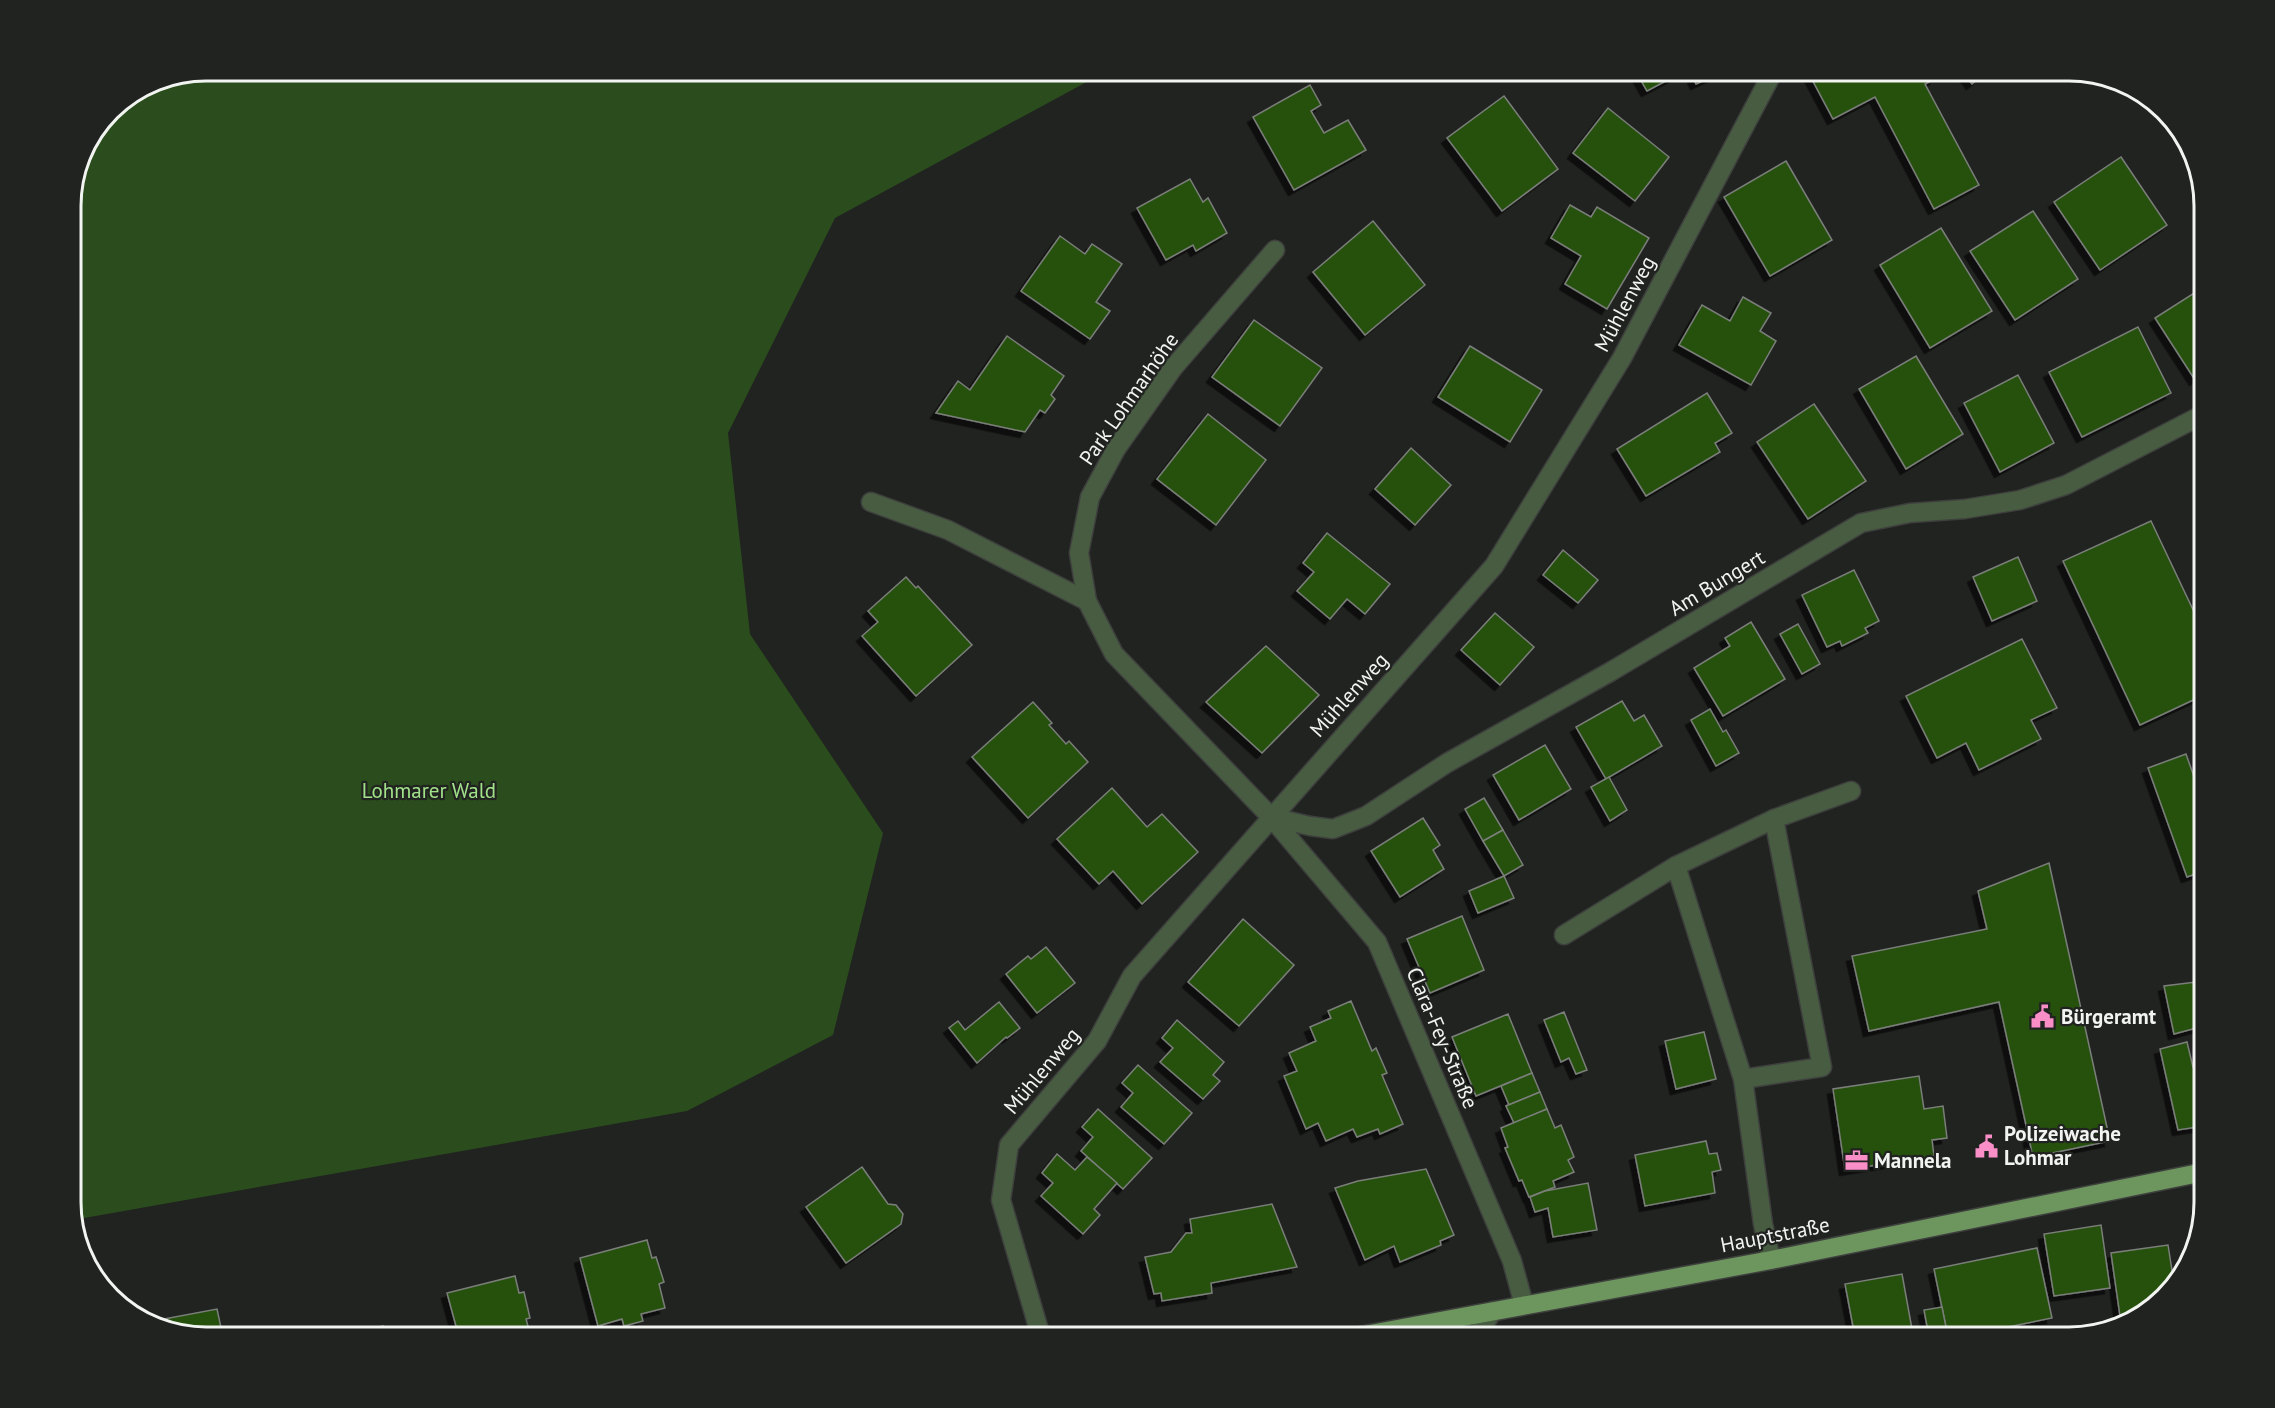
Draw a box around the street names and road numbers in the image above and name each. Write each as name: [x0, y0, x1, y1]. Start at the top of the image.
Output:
street label: Mühlenweg: [1588, 251, 1661, 356]
street label: Park Lohmarhöhe: [1073, 327, 1184, 470]
street label: Am Bungert: [1664, 543, 1769, 622]
street label: Mühlenweg: [1304, 647, 1394, 743]
street label: Clara-Fey-Straße: [1401, 963, 1484, 1113]
street label: Mühlenweg: [998, 1022, 1086, 1119]
street label: Hauptstraße: [1718, 1211, 1832, 1258]

